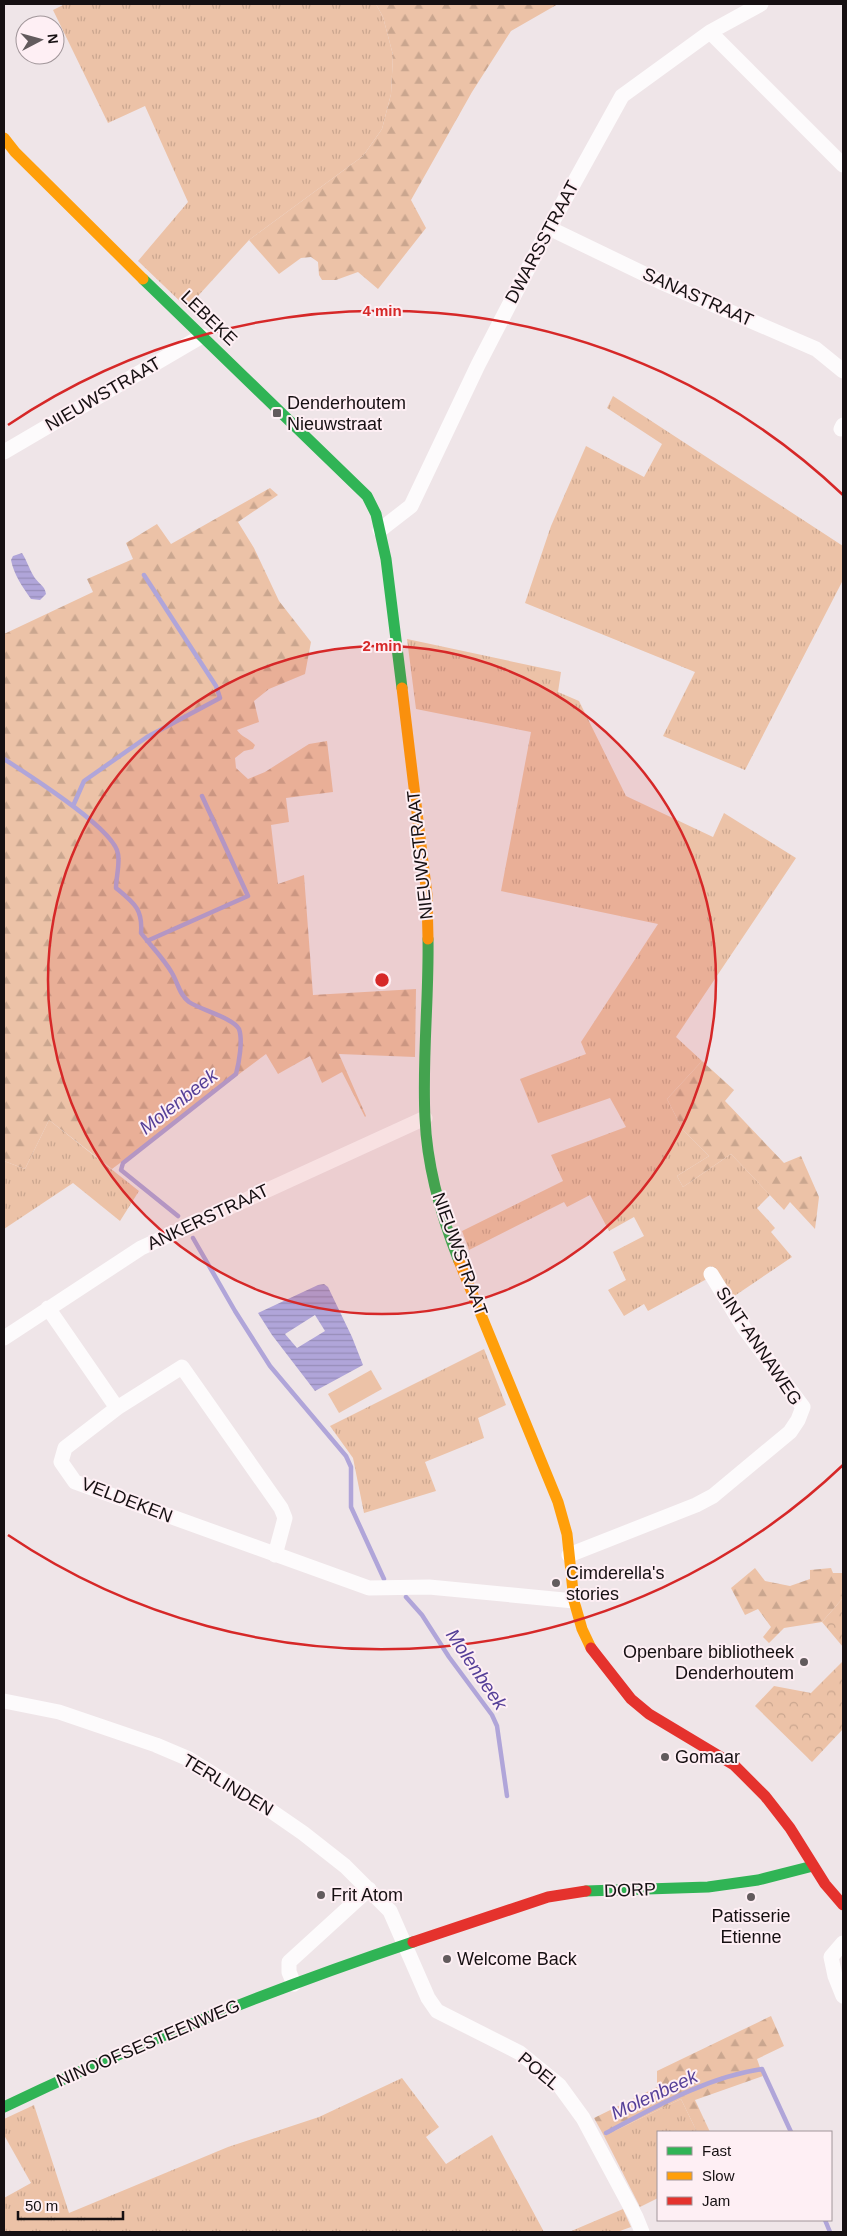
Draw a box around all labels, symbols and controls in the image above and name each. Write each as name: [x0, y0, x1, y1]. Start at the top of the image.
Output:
north arrow: [15, 15, 65, 65]
text: N: [44, 33, 61, 45]
street label: DWARSSTRAAT: [501, 177, 583, 307]
street label: SANASTRAAT: [640, 264, 756, 330]
street label: LEBEKE: [177, 286, 241, 350]
text: 4 min: [362, 302, 402, 319]
street label: NIEUWSTRAAT: [42, 353, 164, 435]
place label: Denderhoutem Nieuwstraat: [287, 393, 406, 434]
marker: Denderhoutem Nieuwstraat: [271, 407, 283, 419]
text: 2 min: [362, 637, 402, 654]
street label: NIEUWSTRAAT: [403, 789, 437, 921]
centre of rings: [373, 971, 391, 989]
water label: Molenbeek: [135, 1064, 223, 1138]
street label: ANKERSTRAAT: [144, 1180, 272, 1254]
street label: NIEUWSTRAAT: [428, 1190, 492, 1318]
street label: SINT-ANNAWEG: [712, 1283, 806, 1409]
street label: VELDEKEN: [79, 1473, 175, 1527]
place label: Cimderella's stories: [566, 1563, 664, 1604]
marker: Cimderella's stories: [550, 1577, 562, 1589]
water label: Molenbeek: [442, 1625, 512, 1715]
place label: Openbare bibliotheek Denderhoutem: [623, 1642, 795, 1683]
marker: Openbare bibliotheek Denderhoutem: [798, 1656, 810, 1668]
place label: Gomaar: [675, 1747, 740, 1767]
street label: TERLINDEN: [179, 1750, 277, 1820]
marker: Gomaar: [659, 1751, 671, 1763]
street label: DORP: [604, 1879, 656, 1901]
place label: Frit Atom: [331, 1885, 403, 1905]
marker: Frit Atom: [315, 1889, 327, 1901]
marker: Patisserie Etienne: [745, 1891, 757, 1903]
place label: Patisserie Etienne: [711, 1906, 791, 1947]
place label: Welcome Back: [457, 1949, 578, 1969]
marker: Welcome Back: [441, 1953, 453, 1965]
street label: NINOOFSESTEENWEG: [53, 1995, 243, 2091]
street label: POEL: [514, 2048, 564, 2094]
water label: Molenbeek: [608, 2065, 702, 2124]
legend: [657, 2131, 832, 2221]
text: Fast: [702, 2142, 732, 2159]
text: Slow: [702, 2167, 735, 2184]
scale bar: [18, 2188, 122, 2220]
text: Jam: [702, 2192, 730, 2209]
text: 50 m: [25, 2197, 58, 2214]

